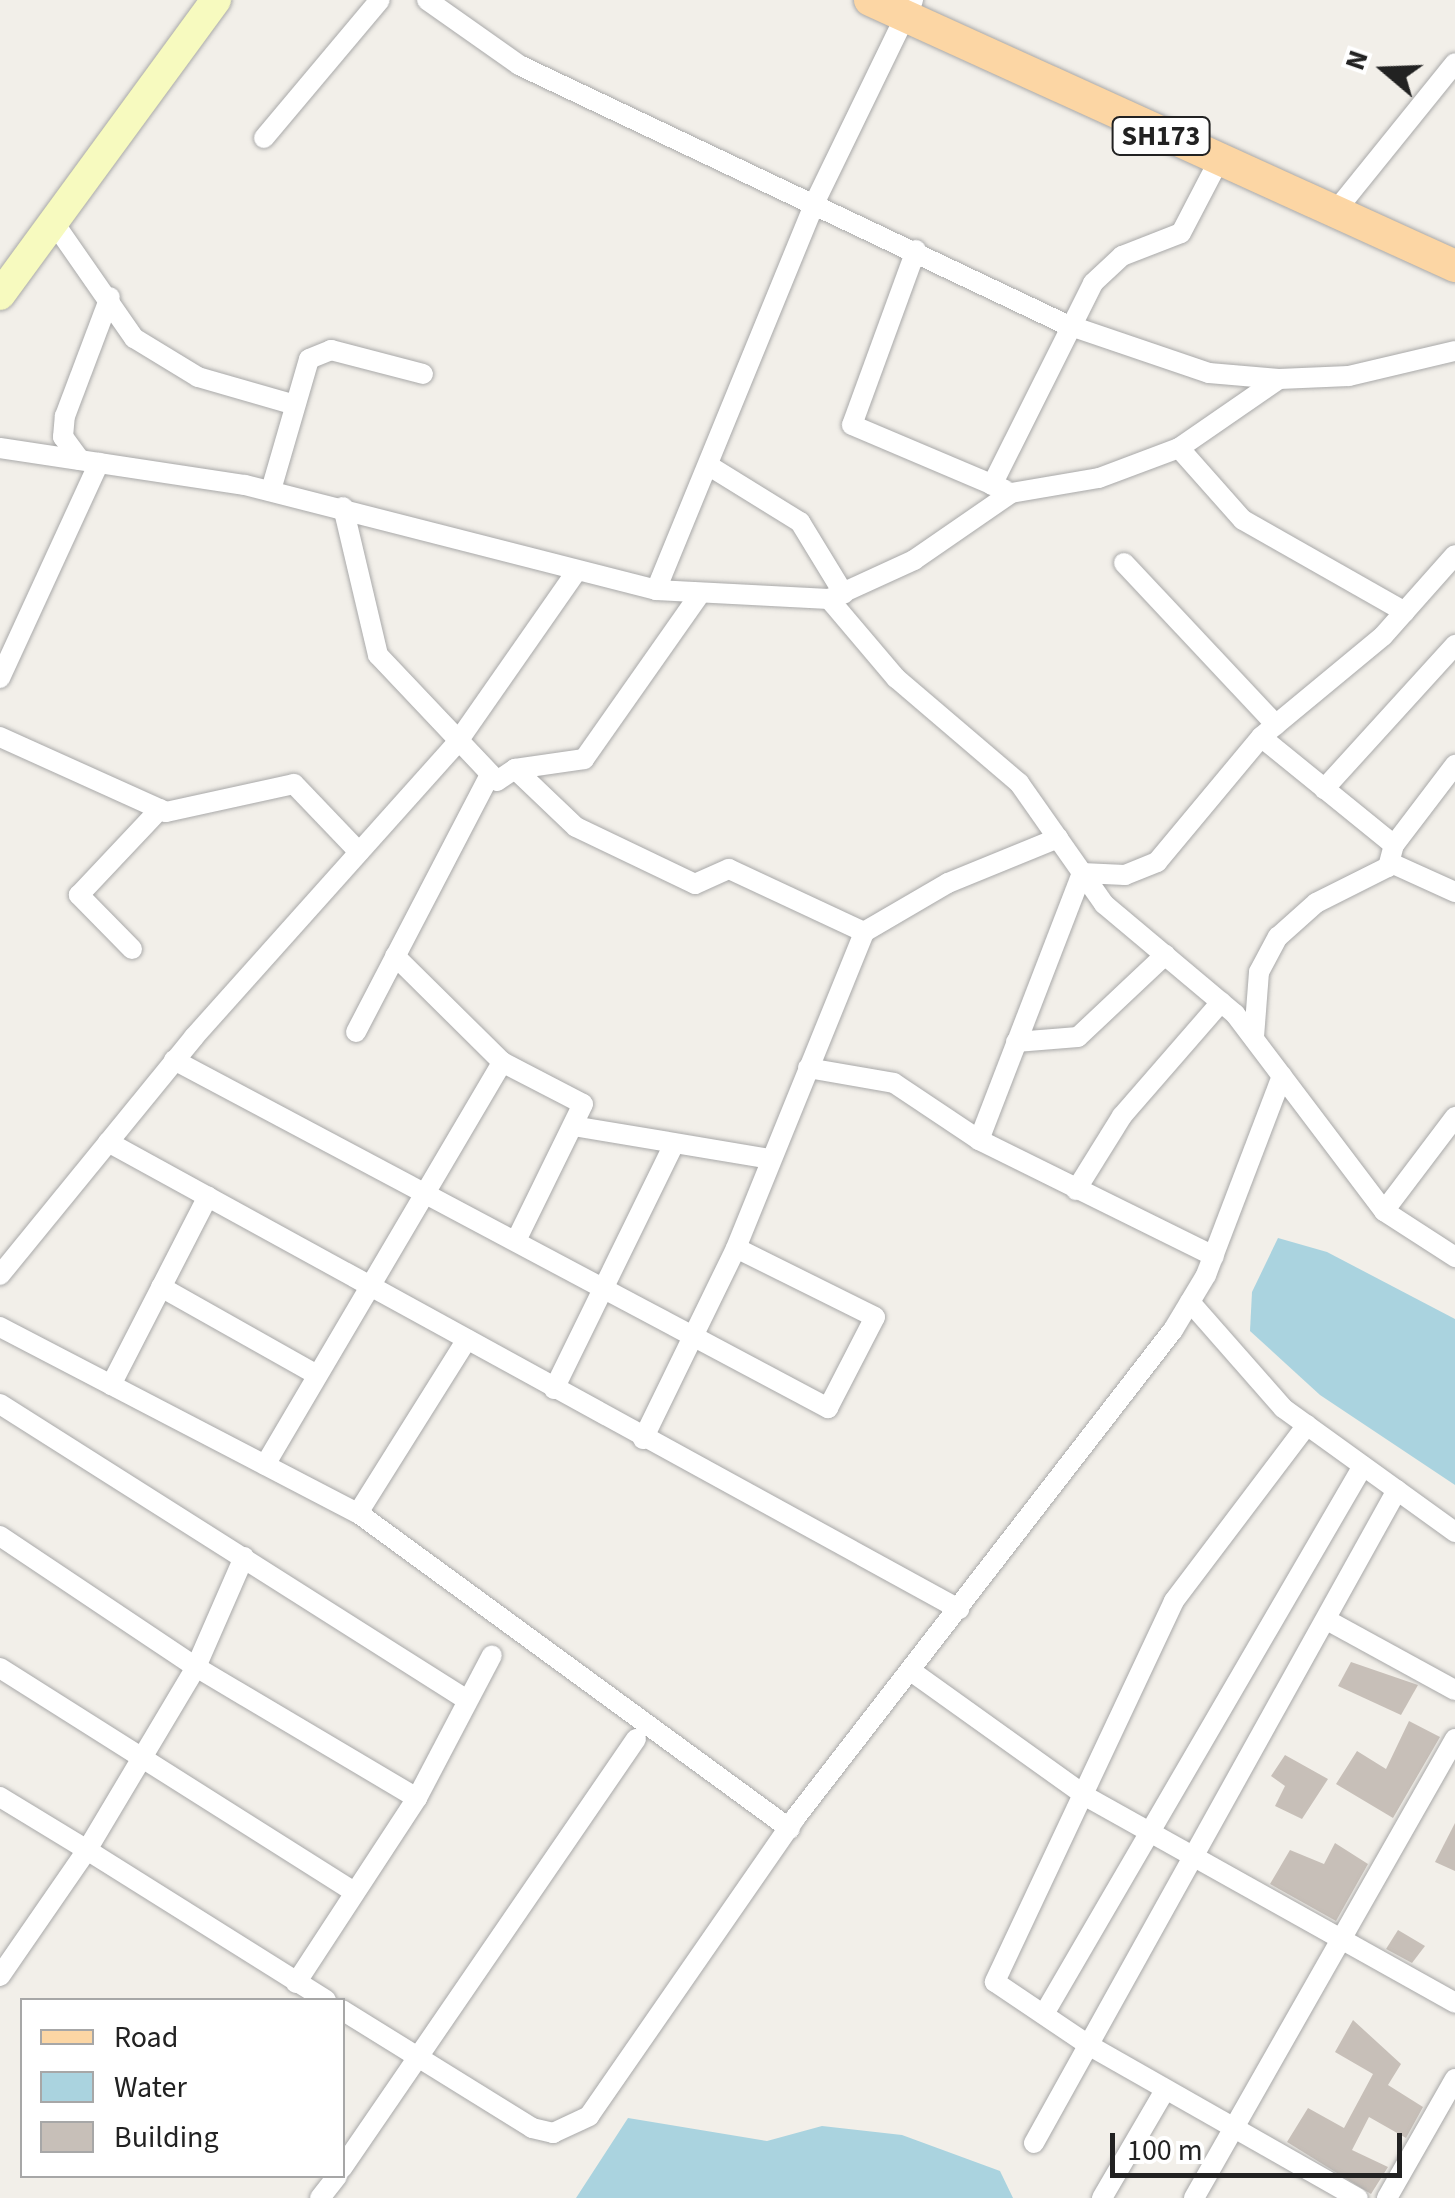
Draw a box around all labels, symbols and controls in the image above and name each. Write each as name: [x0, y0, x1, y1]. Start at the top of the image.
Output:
north arrow: [1335, 20, 1435, 120]
text: N: [1335, 45, 1379, 76]
road number: SH173: [1111, 113, 1211, 159]
legend: [20, 1998, 345, 2178]
text: Road: [114, 2016, 178, 2059]
text: Water: [114, 2066, 187, 2109]
scale bar: [1115, 2113, 1408, 2175]
text: Building: [114, 2116, 219, 2159]
text: 100 m: [1127, 2129, 1203, 2172]

